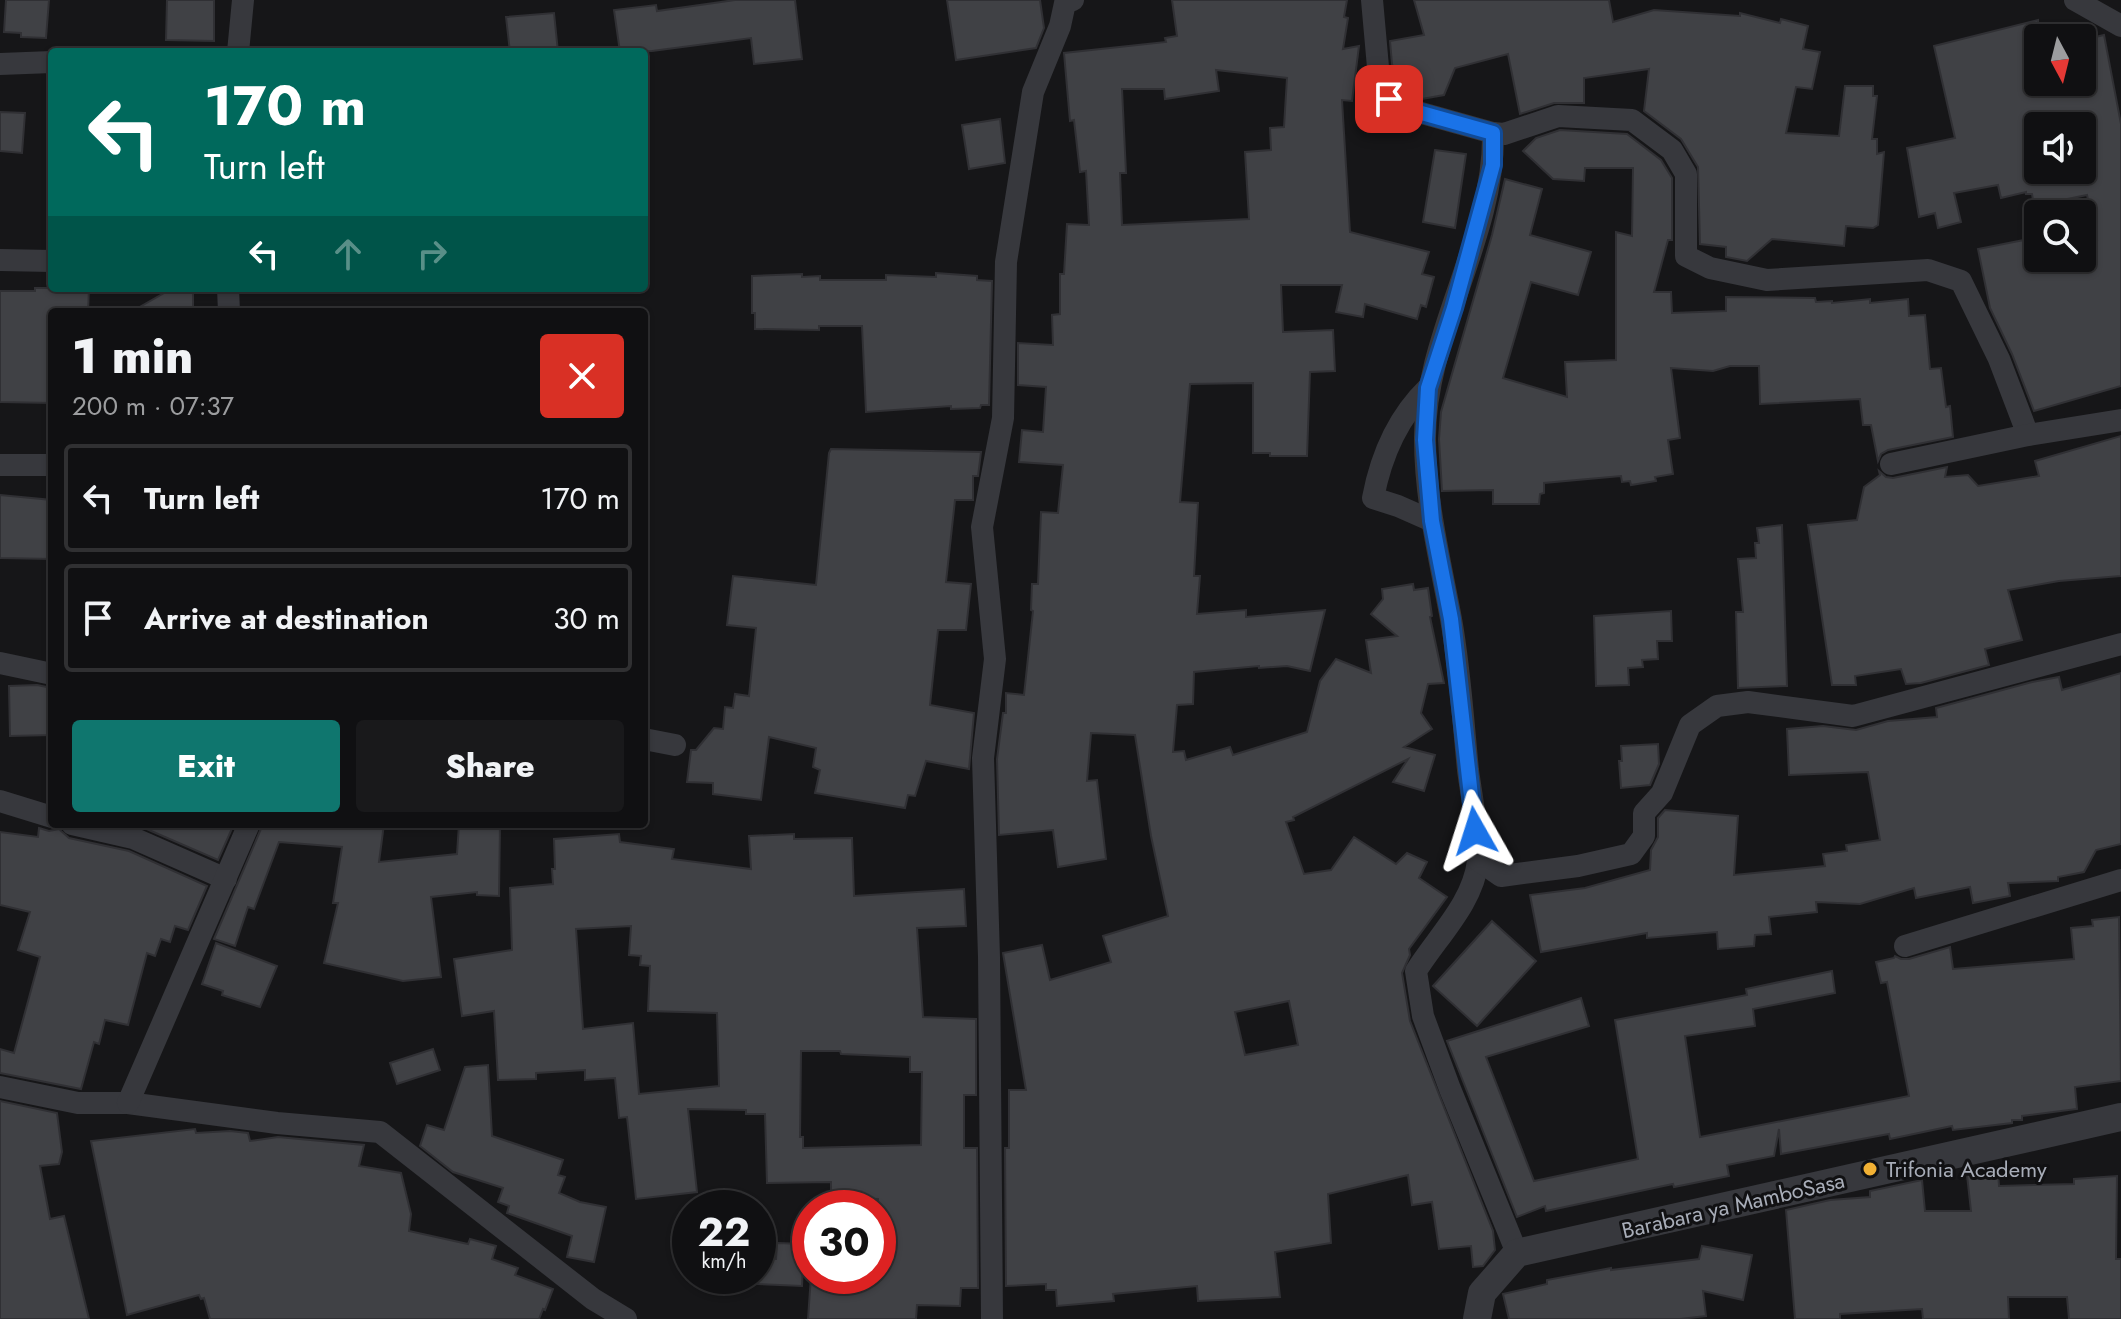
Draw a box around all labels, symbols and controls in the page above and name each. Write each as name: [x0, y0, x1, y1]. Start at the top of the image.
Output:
north arrow: [2024, 24, 2096, 96]
map controls: [2024, 24, 2096, 272]
text: 170 m: [204, 65, 366, 146]
pin: [1355, 65, 1423, 133]
icon: arrive: [1367, 77, 1411, 121]
icon: left: [72, 80, 176, 184]
button: sound: [2024, 112, 2096, 184]
text: Turn left: [204, 140, 325, 192]
button: search: [2024, 200, 2096, 272]
icon: left: [242, 232, 286, 276]
icon: ahead: [326, 232, 370, 276]
icon: right: [410, 232, 454, 276]
text: 1 min: [72, 322, 193, 391]
button: close: [540, 334, 624, 418]
text: 200 m · 07:37: [72, 387, 234, 425]
icon: left: [76, 476, 120, 520]
text: Turn left: [144, 477, 259, 520]
text: 170 m: [540, 477, 620, 520]
icon: arrive: [76, 596, 120, 640]
text: Arrive at destination: [144, 597, 429, 640]
text: 30 m: [553, 597, 620, 640]
button: Exit: [72, 720, 340, 812]
button: Share: [356, 720, 624, 812]
position arrow: [1433, 789, 1517, 873]
place label: Trifonia Academy: [1886, 1153, 2047, 1185]
marker: Trifonia Academy: [1861, 1160, 1879, 1178]
street label: Barabara ya MamboSasa: [1618, 1164, 1848, 1246]
speed limit sign: 30: [792, 1190, 896, 1294]
text: 22: [698, 1203, 750, 1261]
text: km/h: [701, 1247, 747, 1276]

